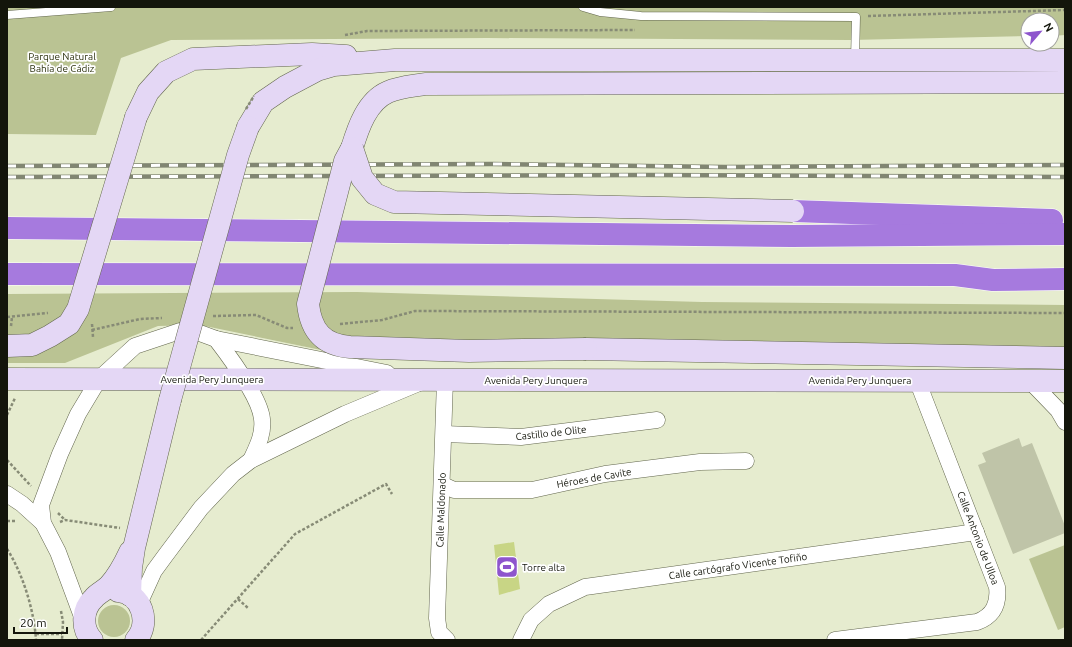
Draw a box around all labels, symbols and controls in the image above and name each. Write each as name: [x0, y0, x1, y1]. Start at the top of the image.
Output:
north arrow: [1020, 12, 1060, 52]
text: N: [1042, 21, 1056, 34]
park label: Parque Natural Bahía de Cádiz: [28, 51, 96, 74]
street label: Avenida Pery Junquera: [161, 374, 263, 385]
street label: Avenida Pery Junquera: [485, 375, 587, 386]
street label: Avenida Pery Junquera: [809, 375, 911, 386]
street label: Castillo de Olite: [515, 424, 587, 442]
street label: Héroes de Cavite: [556, 466, 632, 490]
street label: Calle Maldonado: [434, 472, 448, 548]
street label: Calle Antonio de Ulloa: [955, 490, 1001, 586]
street label: Calle cartógrafo Vicente Tofiño: [668, 551, 808, 581]
sports icon: Torre alta: [494, 554, 520, 580]
place label: Torre alta: [522, 562, 565, 573]
scale bar: [14, 609, 67, 635]
text: 20 m: [20, 616, 47, 629]

